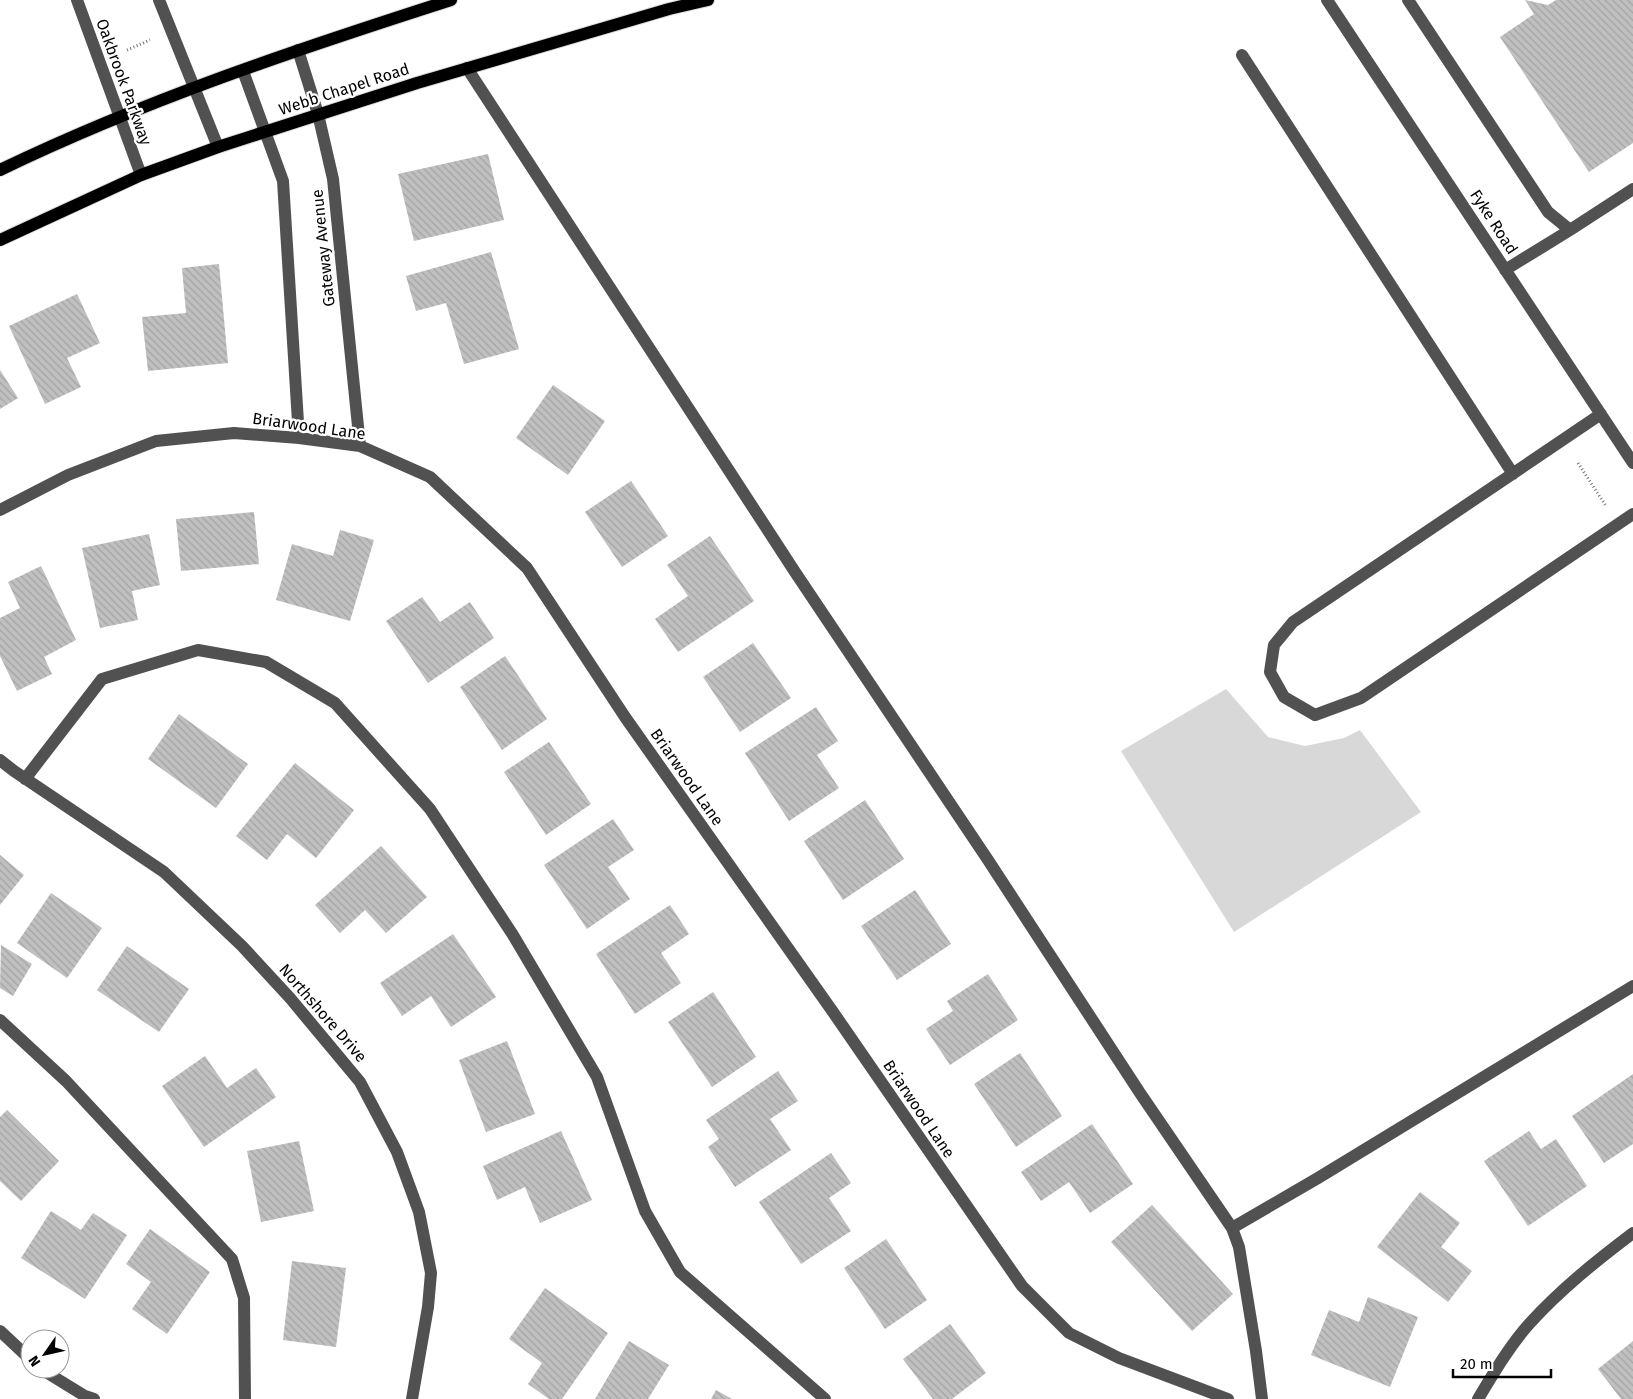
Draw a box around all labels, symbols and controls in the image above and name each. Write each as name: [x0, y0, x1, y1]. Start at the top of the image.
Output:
street label: Oakbrook Parkway: [92, 16, 156, 148]
street label: Webb Chapel Road: [276, 59, 412, 119]
street label: Fyke Road: [1466, 186, 1522, 258]
street label: Gateway Avenue: [307, 188, 339, 308]
street label: Briarwood Lane: [251, 409, 367, 443]
street label: Briarwood Lane: [647, 725, 727, 829]
street label: Northshore Drive: [275, 960, 371, 1066]
street label: Briarwood Lane: [879, 1056, 959, 1162]
north arrow: [20, 1329, 70, 1379]
scale bar: [1453, 1346, 1550, 1378]
text: N: [25, 1352, 44, 1370]
text: 20 m: [1460, 1355, 1493, 1373]

